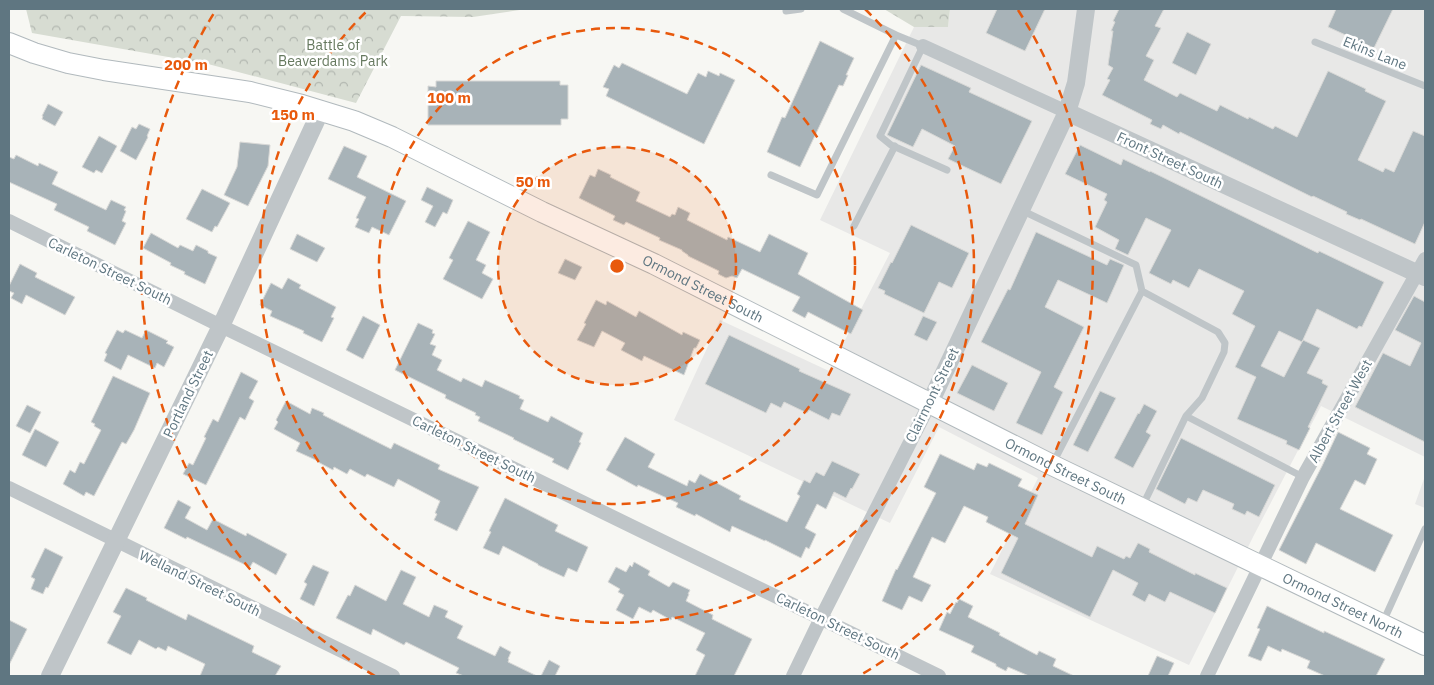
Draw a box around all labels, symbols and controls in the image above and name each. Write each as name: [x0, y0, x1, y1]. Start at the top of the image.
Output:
street label: Ekins Lane: [1340, 32, 1410, 74]
park label: Battle of Beaverdams Park: [278, 36, 389, 70]
text: 200 m: [164, 55, 208, 74]
text: 100 m: [427, 88, 471, 107]
text: 150 m: [271, 105, 315, 124]
street label: Front Street South: [1114, 128, 1226, 192]
text: 50 m: [516, 172, 550, 191]
street label: Carleton Street South: [45, 233, 175, 309]
street label: Ormond Street South: [640, 251, 766, 327]
centre of rings: [608, 257, 626, 275]
street label: Clairmont Street: [901, 345, 963, 445]
street label: Portland Street: [159, 347, 217, 441]
street label: Albert Street West: [1304, 356, 1376, 466]
street label: Carleton Street South: [409, 411, 539, 487]
street label: Ormond Street South: [1002, 434, 1129, 509]
street label: Welland Street South: [136, 546, 264, 620]
street label: Ormond Street North: [1280, 569, 1406, 642]
street label: Carleton Street South: [773, 588, 903, 664]

